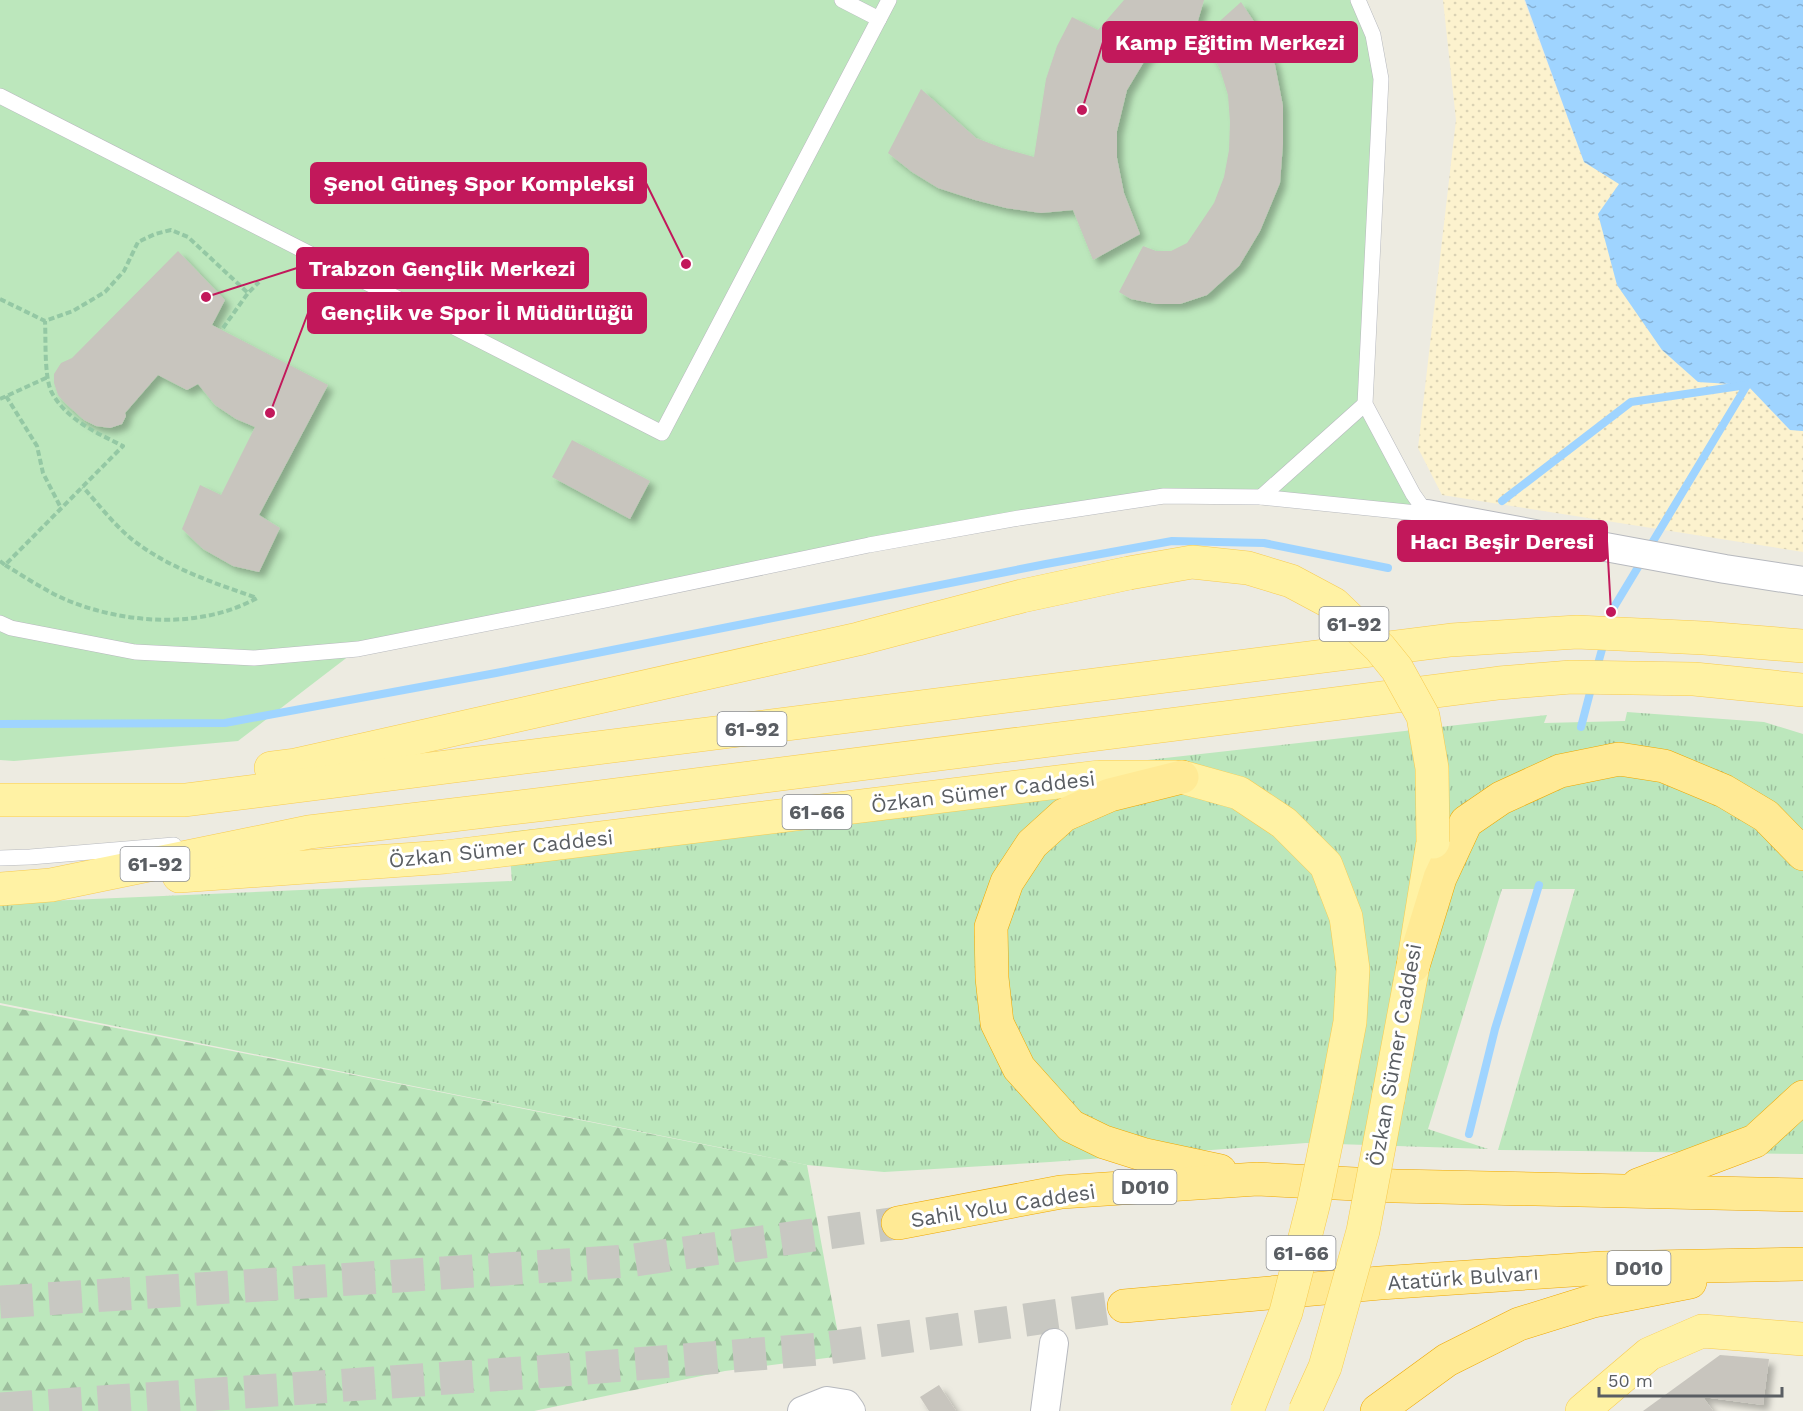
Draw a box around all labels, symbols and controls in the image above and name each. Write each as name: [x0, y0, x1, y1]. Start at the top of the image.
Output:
callout: Kamp Eğitim Merkezi: [1103, 22, 1357, 62]
text: Kamp Eğitim Merkezi: [1115, 30, 1345, 55]
callout: Şenol Güneş Spor Kompleksi: [311, 163, 646, 203]
text: Şenol Güneş Spor Kompleksi: [323, 171, 635, 196]
callout: Trabzon Gençlik Merkezi: [297, 248, 588, 288]
text: Trabzon Gençlik Merkezi: [309, 256, 575, 281]
callout: Gençlik ve Spor İl Müdürlüğü: [308, 293, 646, 333]
text: Gençlik ve Spor İl Müdürlüğü: [321, 300, 633, 325]
callout: Hacı Beşir Deresi: [1398, 521, 1607, 561]
text: Hacı Beşir Deresi: [1410, 529, 1594, 554]
road number: 61-92: [1320, 607, 1388, 641]
road number: 61-92: [718, 712, 786, 746]
street label: Özkan Sümer Caddesi: [869, 765, 1096, 818]
road number: 61-66: [782, 795, 852, 829]
street label: Özkan Sümer Caddesi: [387, 824, 614, 873]
road number: 61-92: [120, 847, 190, 881]
street label: Özkan Sümer Caddesi: [1363, 942, 1426, 1168]
road number: D010: [1114, 1170, 1176, 1204]
street label: Sahil Yolu Caddesi: [909, 1179, 1097, 1232]
road number: 61-66: [1266, 1236, 1336, 1270]
road number: D010: [1608, 1251, 1670, 1285]
street label: Atatürk Bulvarı: [1386, 1260, 1539, 1295]
scale bar: [1599, 1360, 1782, 1398]
text: 50 m: [1608, 1370, 1653, 1391]

